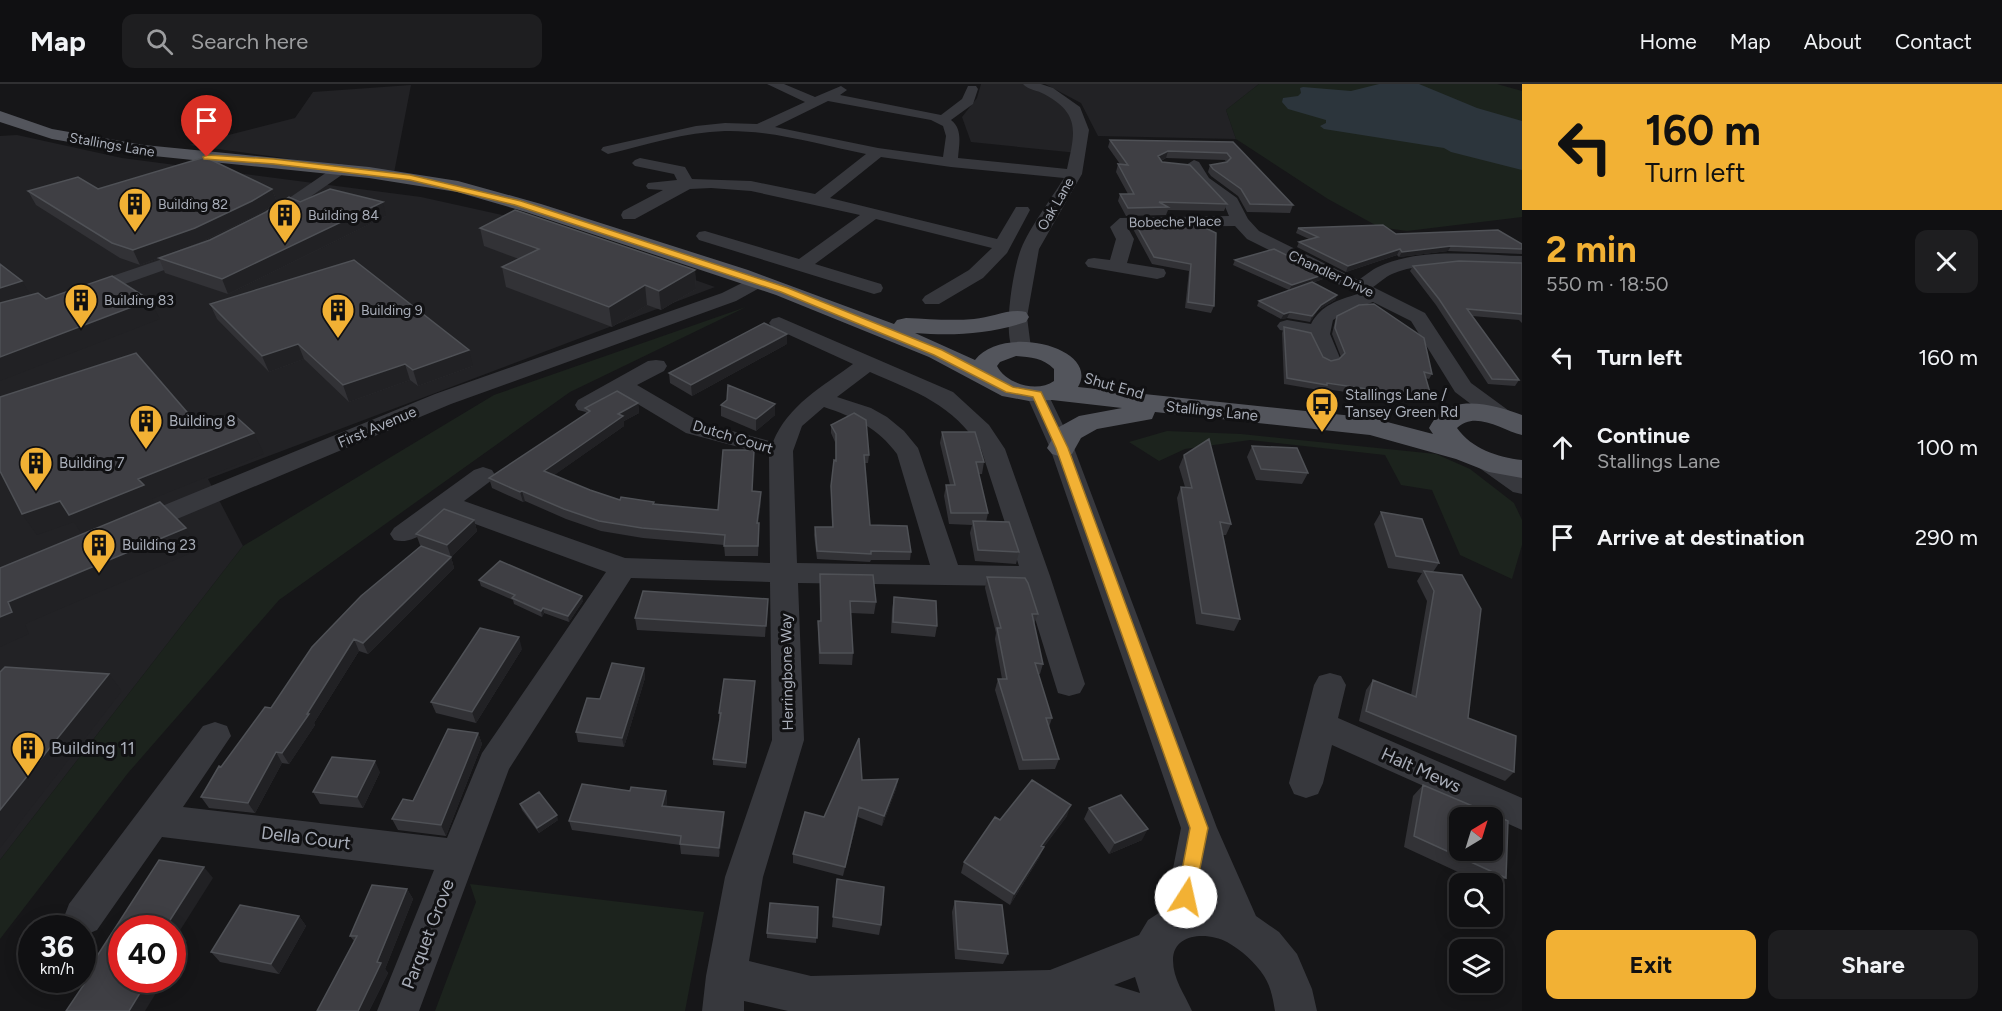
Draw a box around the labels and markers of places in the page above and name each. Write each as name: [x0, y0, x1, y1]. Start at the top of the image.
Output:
pin: [181, 95, 232, 157]
building icon: Building 82: [117, 186, 153, 233]
place label: Building 82: [158, 196, 228, 213]
building icon: Building 84: [267, 197, 303, 244]
place label: Building 84: [308, 207, 379, 224]
building icon: Building 83: [63, 282, 99, 329]
place label: Building 83: [104, 292, 174, 309]
building icon: Building 9: [320, 292, 356, 339]
place label: Building 9: [361, 302, 423, 319]
bus stop icon: Stallings Lane / Tansey Green Rd: [1304, 386, 1340, 433]
place label: Stallings Lane / Tansey Green Rd: [1345, 386, 1458, 421]
building icon: Building 8: [128, 403, 164, 450]
place label: Building 8: [169, 412, 236, 430]
building icon: Building 7: [18, 445, 54, 492]
place label: Building 7: [59, 454, 125, 472]
building icon: Building 23: [81, 527, 117, 574]
place label: Building 23: [122, 536, 196, 554]
building icon: Building 11: [10, 730, 46, 777]
place label: Building 11: [51, 737, 135, 759]

